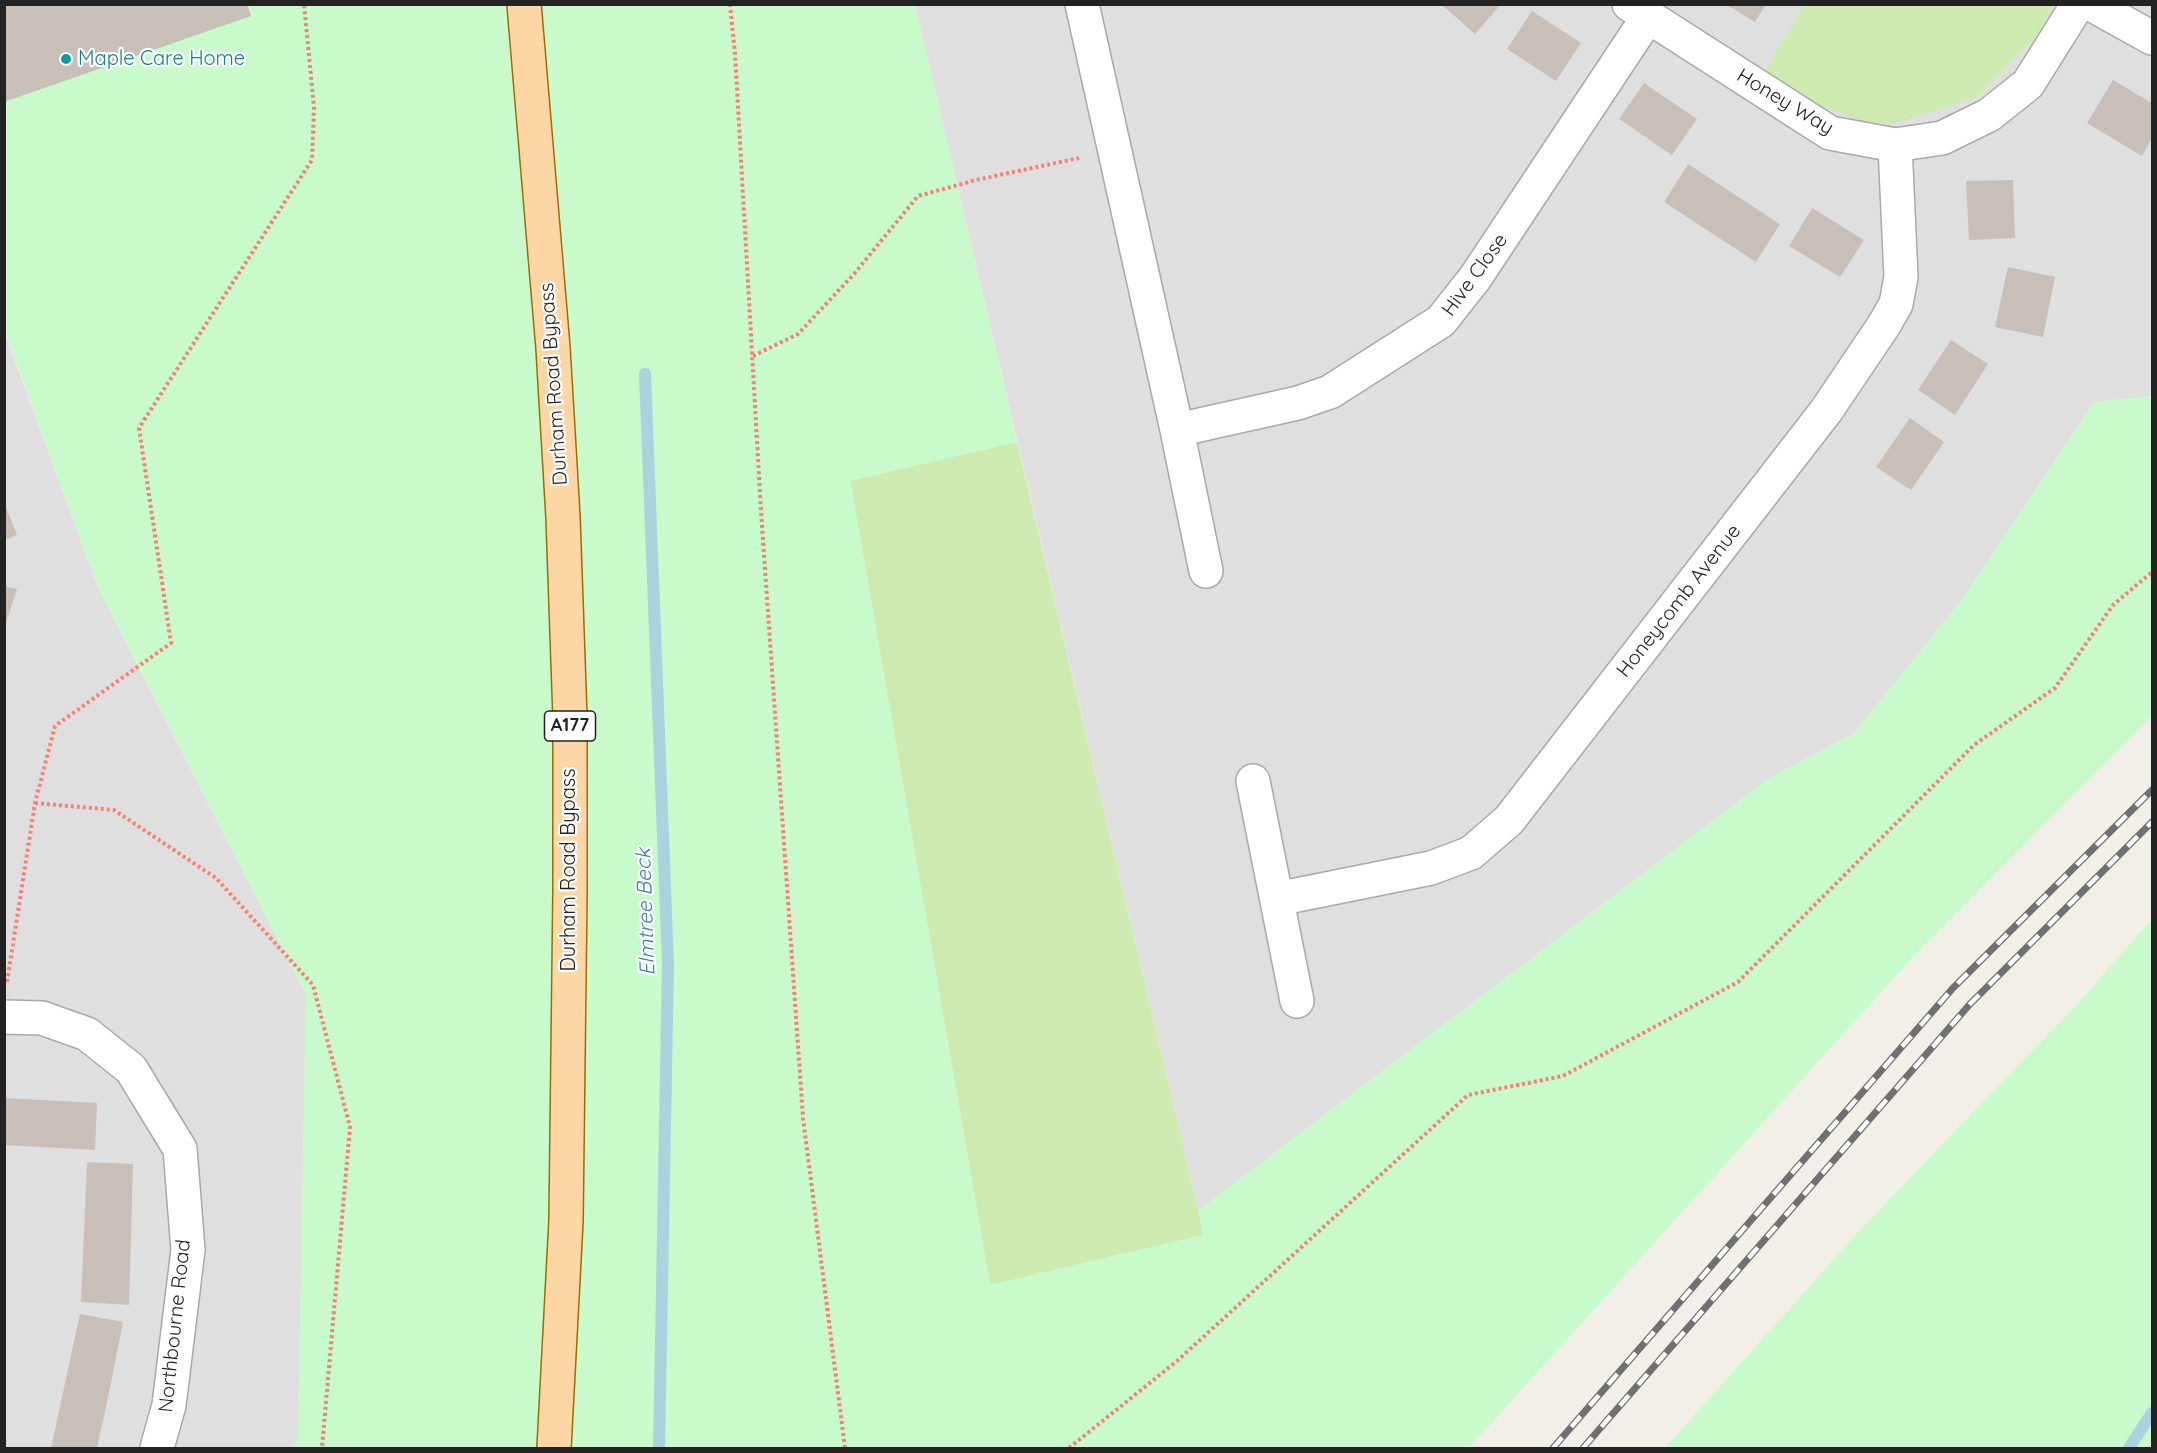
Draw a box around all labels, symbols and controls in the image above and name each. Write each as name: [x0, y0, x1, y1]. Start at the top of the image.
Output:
place label: Maple Care Home: [78, 47, 245, 71]
marker: Maple Care Home: [59, 52, 73, 66]
street label: Honey Way: [1732, 64, 1838, 140]
street label: Hive Close: [1437, 229, 1513, 321]
street label: Durham Road Bypass: [535, 282, 573, 486]
street label: Honeycomb Avenue: [1612, 520, 1746, 682]
road number: A177: [544, 711, 596, 741]
street label: Durham Road Bypass: [557, 768, 581, 972]
water label: Elmtree Beck: [631, 848, 661, 976]
street label: Northbourne Road: [154, 1238, 196, 1414]

